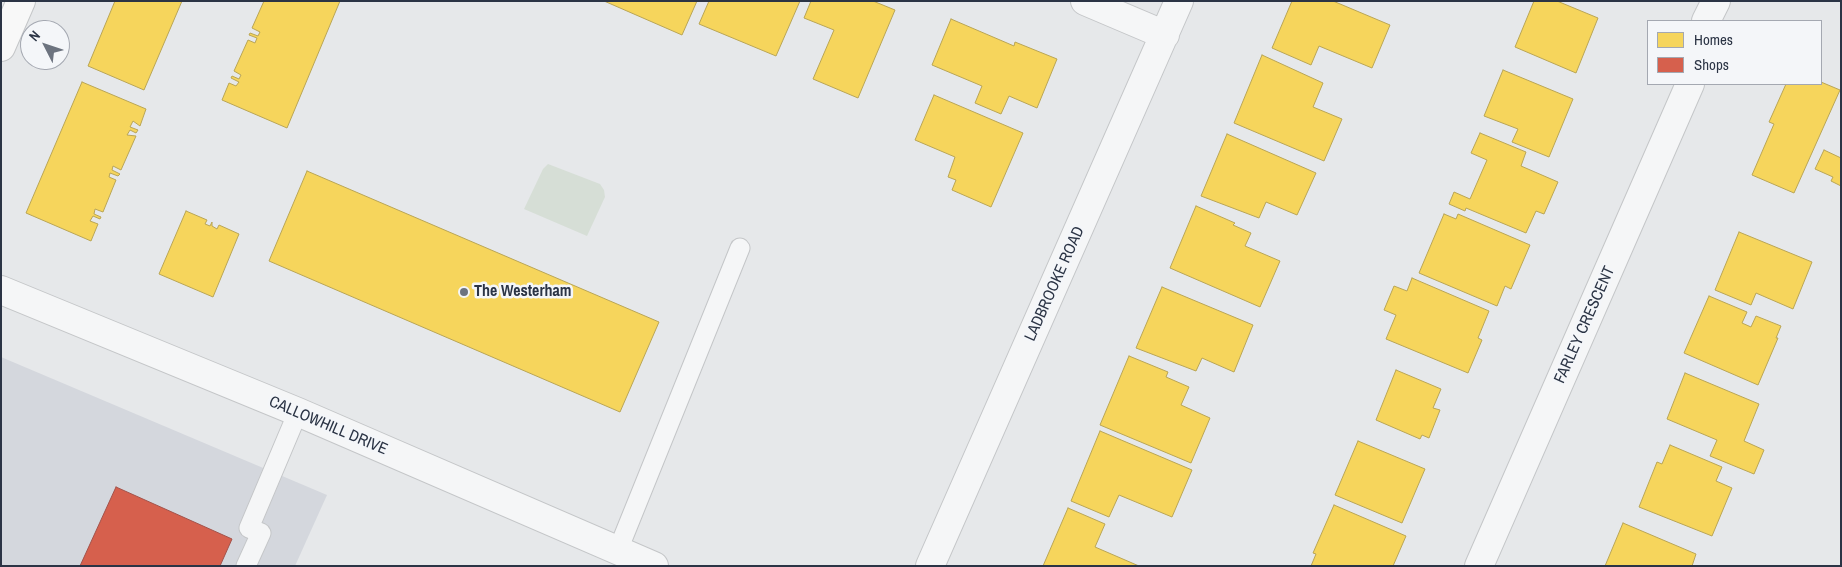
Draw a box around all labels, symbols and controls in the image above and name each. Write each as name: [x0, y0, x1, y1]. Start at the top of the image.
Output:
north arrow: [20, 20, 70, 70]
legend: [1647, 20, 1822, 85]
text: N: [25, 27, 44, 45]
text: Homes: [1694, 29, 1733, 50]
text: Shops: [1694, 54, 1729, 75]
street label: LADBROOKE ROAD: [1021, 224, 1089, 344]
street label: FARLEY CRESCENT: [1551, 263, 1619, 387]
place label: The Westerham: [474, 282, 571, 302]
marker: The Westerham: [458, 286, 470, 298]
street label: CALLOWHILL DRIVE: [266, 392, 390, 460]

